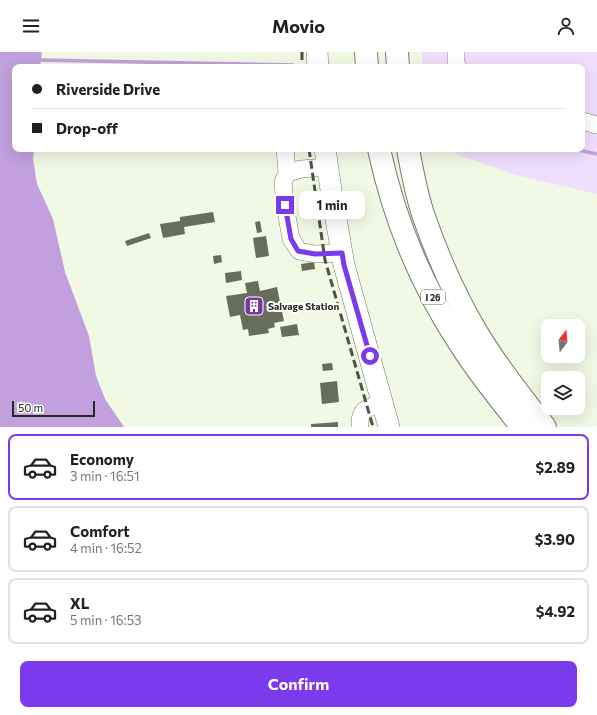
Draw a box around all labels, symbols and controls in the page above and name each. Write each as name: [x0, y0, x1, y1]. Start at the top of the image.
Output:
icon: menu: [20, 15, 42, 37]
text: Movio: [272, 15, 325, 37]
icon: person: [555, 15, 577, 37]
text: Riverside Drive: [56, 80, 160, 98]
text: Drop-off: [56, 119, 118, 137]
callout: 1 min: [299, 191, 365, 219]
route end: [276, 196, 294, 214]
text: 1 min: [317, 197, 347, 213]
road number: I 26: [421, 290, 445, 304]
building icon: Salvage Station: [243, 295, 265, 317]
place label: Salvage Station: [268, 300, 340, 312]
north arrow: [541, 319, 585, 363]
map controls: [541, 319, 585, 415]
route start: [361, 347, 379, 365]
button: layers: [541, 371, 585, 415]
scale bar: [12, 399, 95, 418]
text: 50 m: [18, 401, 43, 414]
icon: car: [22, 449, 58, 485]
text: Economy: [70, 450, 134, 468]
text: $2.89: [536, 458, 575, 476]
text: 3 min · 16:51: [70, 468, 140, 484]
icon: car: [22, 521, 58, 557]
text: Comfort: [70, 522, 130, 540]
text: $3.90: [535, 530, 575, 548]
text: 4 min · 16:52: [70, 540, 142, 556]
icon: car: [22, 593, 58, 629]
text: XL: [70, 594, 89, 612]
text: $4.92: [536, 602, 575, 620]
text: 5 min · 16:53: [70, 612, 142, 628]
button: Confirm: [20, 661, 577, 707]

